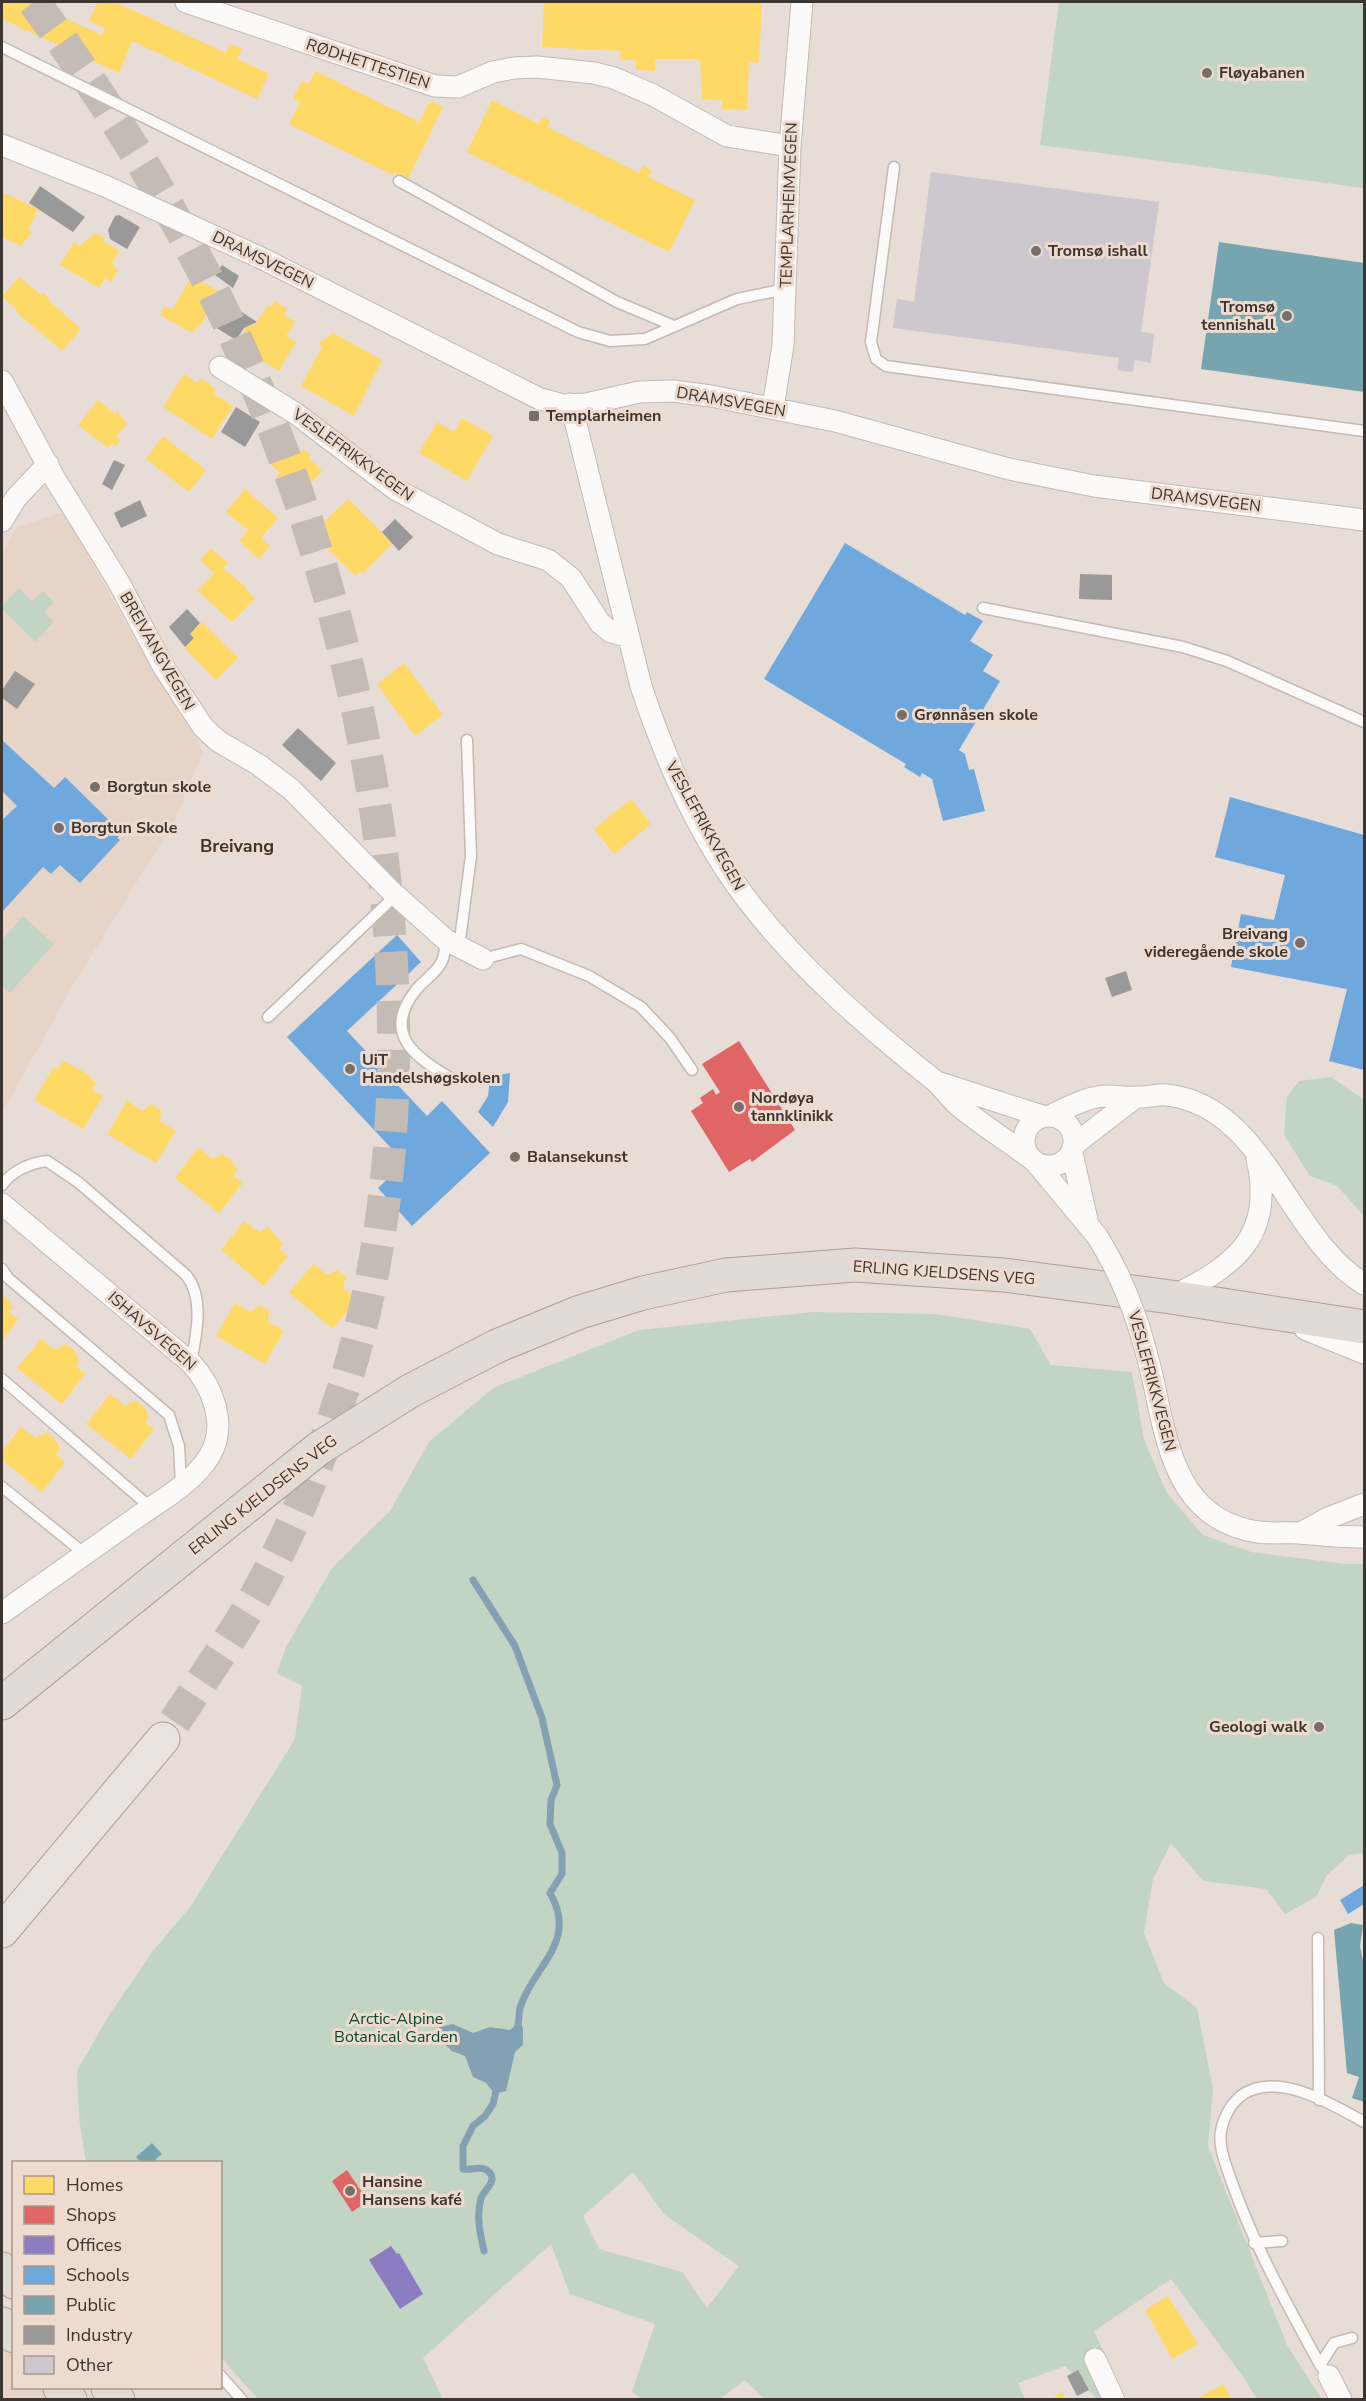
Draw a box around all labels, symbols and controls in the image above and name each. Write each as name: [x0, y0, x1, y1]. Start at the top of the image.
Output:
street label: RØDHETTESTIEN: [303, 34, 433, 94]
place label: Fløyabanen: [1219, 62, 1305, 84]
marker: Fløyabanen: [1200, 66, 1214, 80]
street label: TEMPLARHEIMVEGEN: [775, 122, 803, 288]
street label: DRAMSVEGEN: [209, 226, 317, 294]
place label: Tromsø ishall: [1048, 240, 1148, 262]
marker: Tromsø ishall: [1029, 244, 1043, 258]
place label: Tromsø tennishall: [1201, 296, 1275, 336]
marker: Tromsø tennishall: [1280, 309, 1294, 323]
street label: DRAMSVEGEN: [675, 382, 787, 422]
street label: VESLEFRIKKVEGEN: [287, 403, 418, 506]
place label: Templarheimen: [546, 405, 661, 427]
marker: Templarheimen: [527, 409, 541, 423]
street label: DRAMSVEGEN: [1150, 482, 1262, 518]
street label: BREIVANGVEGEN: [114, 588, 200, 714]
place label: Grønnåsen skole: [914, 704, 1038, 726]
marker: Grønnåsen skole: [895, 708, 909, 722]
street label: VESLEFRIKKVEGEN: [660, 757, 750, 895]
place label: Borgtun skole: [107, 776, 212, 798]
marker: Borgtun skole: [88, 780, 102, 794]
place label: Borgtun Skole: [71, 817, 178, 839]
marker: Borgtun Skole: [52, 821, 66, 835]
district label: Breivang: [200, 834, 274, 858]
place label: Breivang videregående skole: [1143, 923, 1288, 963]
marker: Breivang videregående skole: [1293, 936, 1307, 950]
place label: UiT Handelshøgskolen: [362, 1049, 500, 1089]
marker: UiT Handelshøgskolen: [343, 1062, 357, 1076]
place label: Nordøya tannklinikk: [751, 1087, 833, 1127]
marker: Nordøya tannklinikk: [732, 1100, 746, 1114]
place label: Balansekunst: [527, 1146, 628, 1168]
marker: Balansekunst: [508, 1150, 522, 1164]
street label: ERLING KJELDSENS VEG: [852, 1256, 1036, 1290]
street label: ISHAVSVEGEN: [103, 1286, 201, 1376]
street label: VESLEFRIKKVEGEN: [1122, 1307, 1181, 1454]
street label: ERLING KJELDSENS VEG: [184, 1430, 342, 1560]
place label: Geologi walk: [1209, 1716, 1307, 1738]
marker: Geologi walk: [1312, 1720, 1326, 1734]
park label: Arctic-Alpine Botanical Garden: [334, 2008, 458, 2048]
legend: [12, 2161, 222, 2389]
place label: Hansine Hansens kafé: [362, 2171, 462, 2211]
text: Homes: [66, 2173, 123, 2197]
marker: Hansine Hansens kafé: [343, 2184, 357, 2198]
text: Shops: [66, 2203, 116, 2227]
text: Offices: [66, 2233, 122, 2257]
text: Schools: [66, 2263, 130, 2287]
text: Public: [66, 2293, 116, 2317]
text: Industry: [66, 2323, 133, 2347]
text: Other: [66, 2353, 113, 2377]

